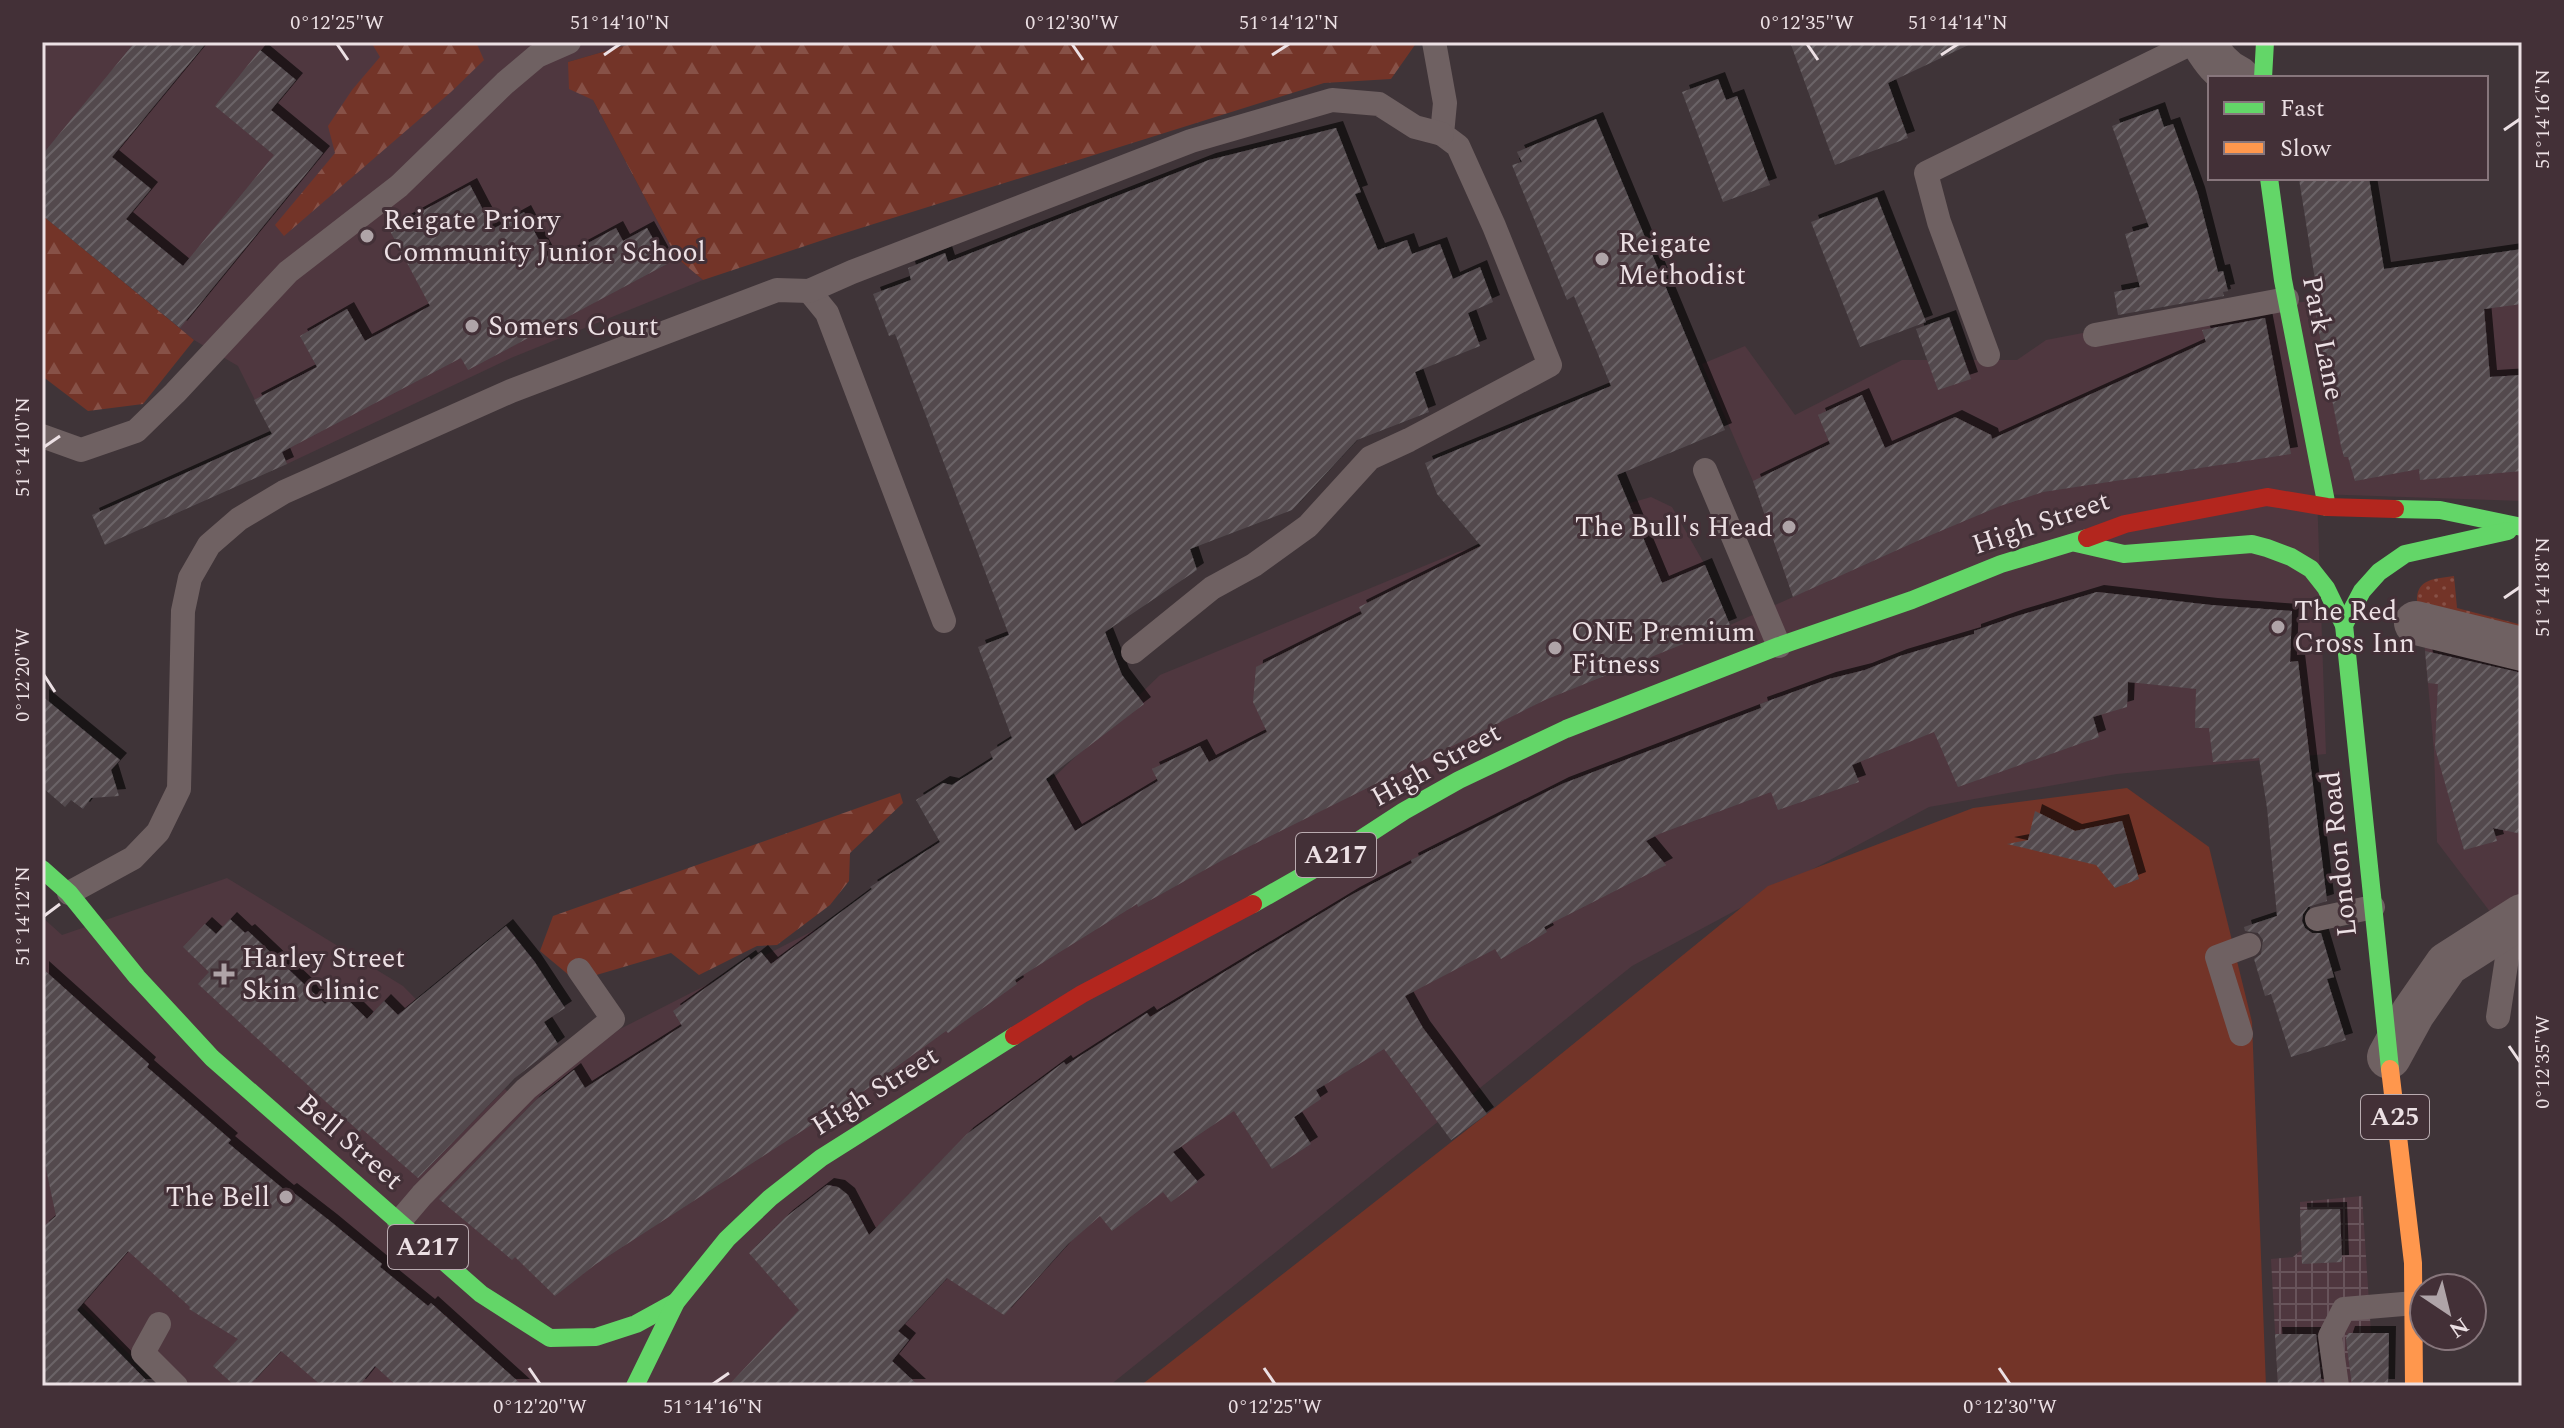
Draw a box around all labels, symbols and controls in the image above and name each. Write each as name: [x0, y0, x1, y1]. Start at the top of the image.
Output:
text: 0°12'25"W: [290, 8, 384, 38]
text: 51°14'10"N: [570, 8, 670, 38]
text: 0°12'30"W: [1025, 8, 1119, 38]
text: 51°14'12"N: [1239, 8, 1339, 38]
text: 0°12'35"W: [1760, 8, 1854, 38]
text: 51°14'14"N: [1908, 8, 2008, 38]
text: 51°14'16"N: [2528, 69, 2558, 169]
legend: [2208, 76, 2488, 180]
text: Fast: [2280, 91, 2325, 127]
text: Slow: [2280, 131, 2332, 167]
place label: Reigate Priory Community Junior School: [383, 199, 706, 274]
place label: Reigate Methodist: [1618, 222, 1746, 297]
marker: Reigate Priory Community Junior School: [358, 227, 376, 245]
marker: Reigate Methodist: [1593, 250, 1611, 268]
street label: Park Lane: [2290, 272, 2356, 404]
place label: Somers Court: [488, 305, 659, 348]
marker: Somers Court: [463, 317, 481, 335]
text: 51°14'10"N: [8, 397, 38, 497]
street label: High Street: [1966, 479, 2116, 567]
place label: The Bull's Head: [1575, 506, 1773, 549]
marker: The Bull's Head: [1780, 518, 1798, 536]
text: 51°14'18"N: [2528, 537, 2558, 637]
place label: The Red Cross Inn: [2294, 590, 2415, 665]
place label: ONE Premium Fitness: [1571, 611, 1756, 686]
marker: The Red Cross Inn: [2269, 618, 2287, 636]
text: 0°12'20"W: [8, 628, 38, 722]
marker: ONE Premium Fitness: [1546, 639, 1564, 657]
street label: High Street: [1363, 711, 1509, 819]
street label: London Road: [2309, 769, 2369, 939]
road number: A217: [1296, 833, 1376, 877]
text: 51°14'12"N: [8, 866, 38, 966]
place label: Harley Street Skin Clinic: [242, 937, 405, 1012]
marker: Harley Street Skin Clinic: [213, 963, 235, 985]
text: 0°12'35"W: [2528, 1015, 2558, 1109]
street label: High Street: [803, 1035, 947, 1147]
street label: Bell Street: [287, 1083, 413, 1201]
road number: A25: [2361, 1095, 2429, 1139]
place label: The Bell: [166, 1176, 270, 1219]
marker: The Bell: [277, 1188, 295, 1206]
road number: A217: [388, 1225, 468, 1269]
north arrow: [2408, 1272, 2488, 1352]
text: N: [2442, 1308, 2475, 1346]
text: 0°12'20"W: [493, 1392, 587, 1422]
text: 51°14'16"N: [663, 1392, 763, 1422]
text: 0°12'25"W: [1228, 1392, 1322, 1422]
text: 0°12'30"W: [1963, 1392, 2057, 1422]

